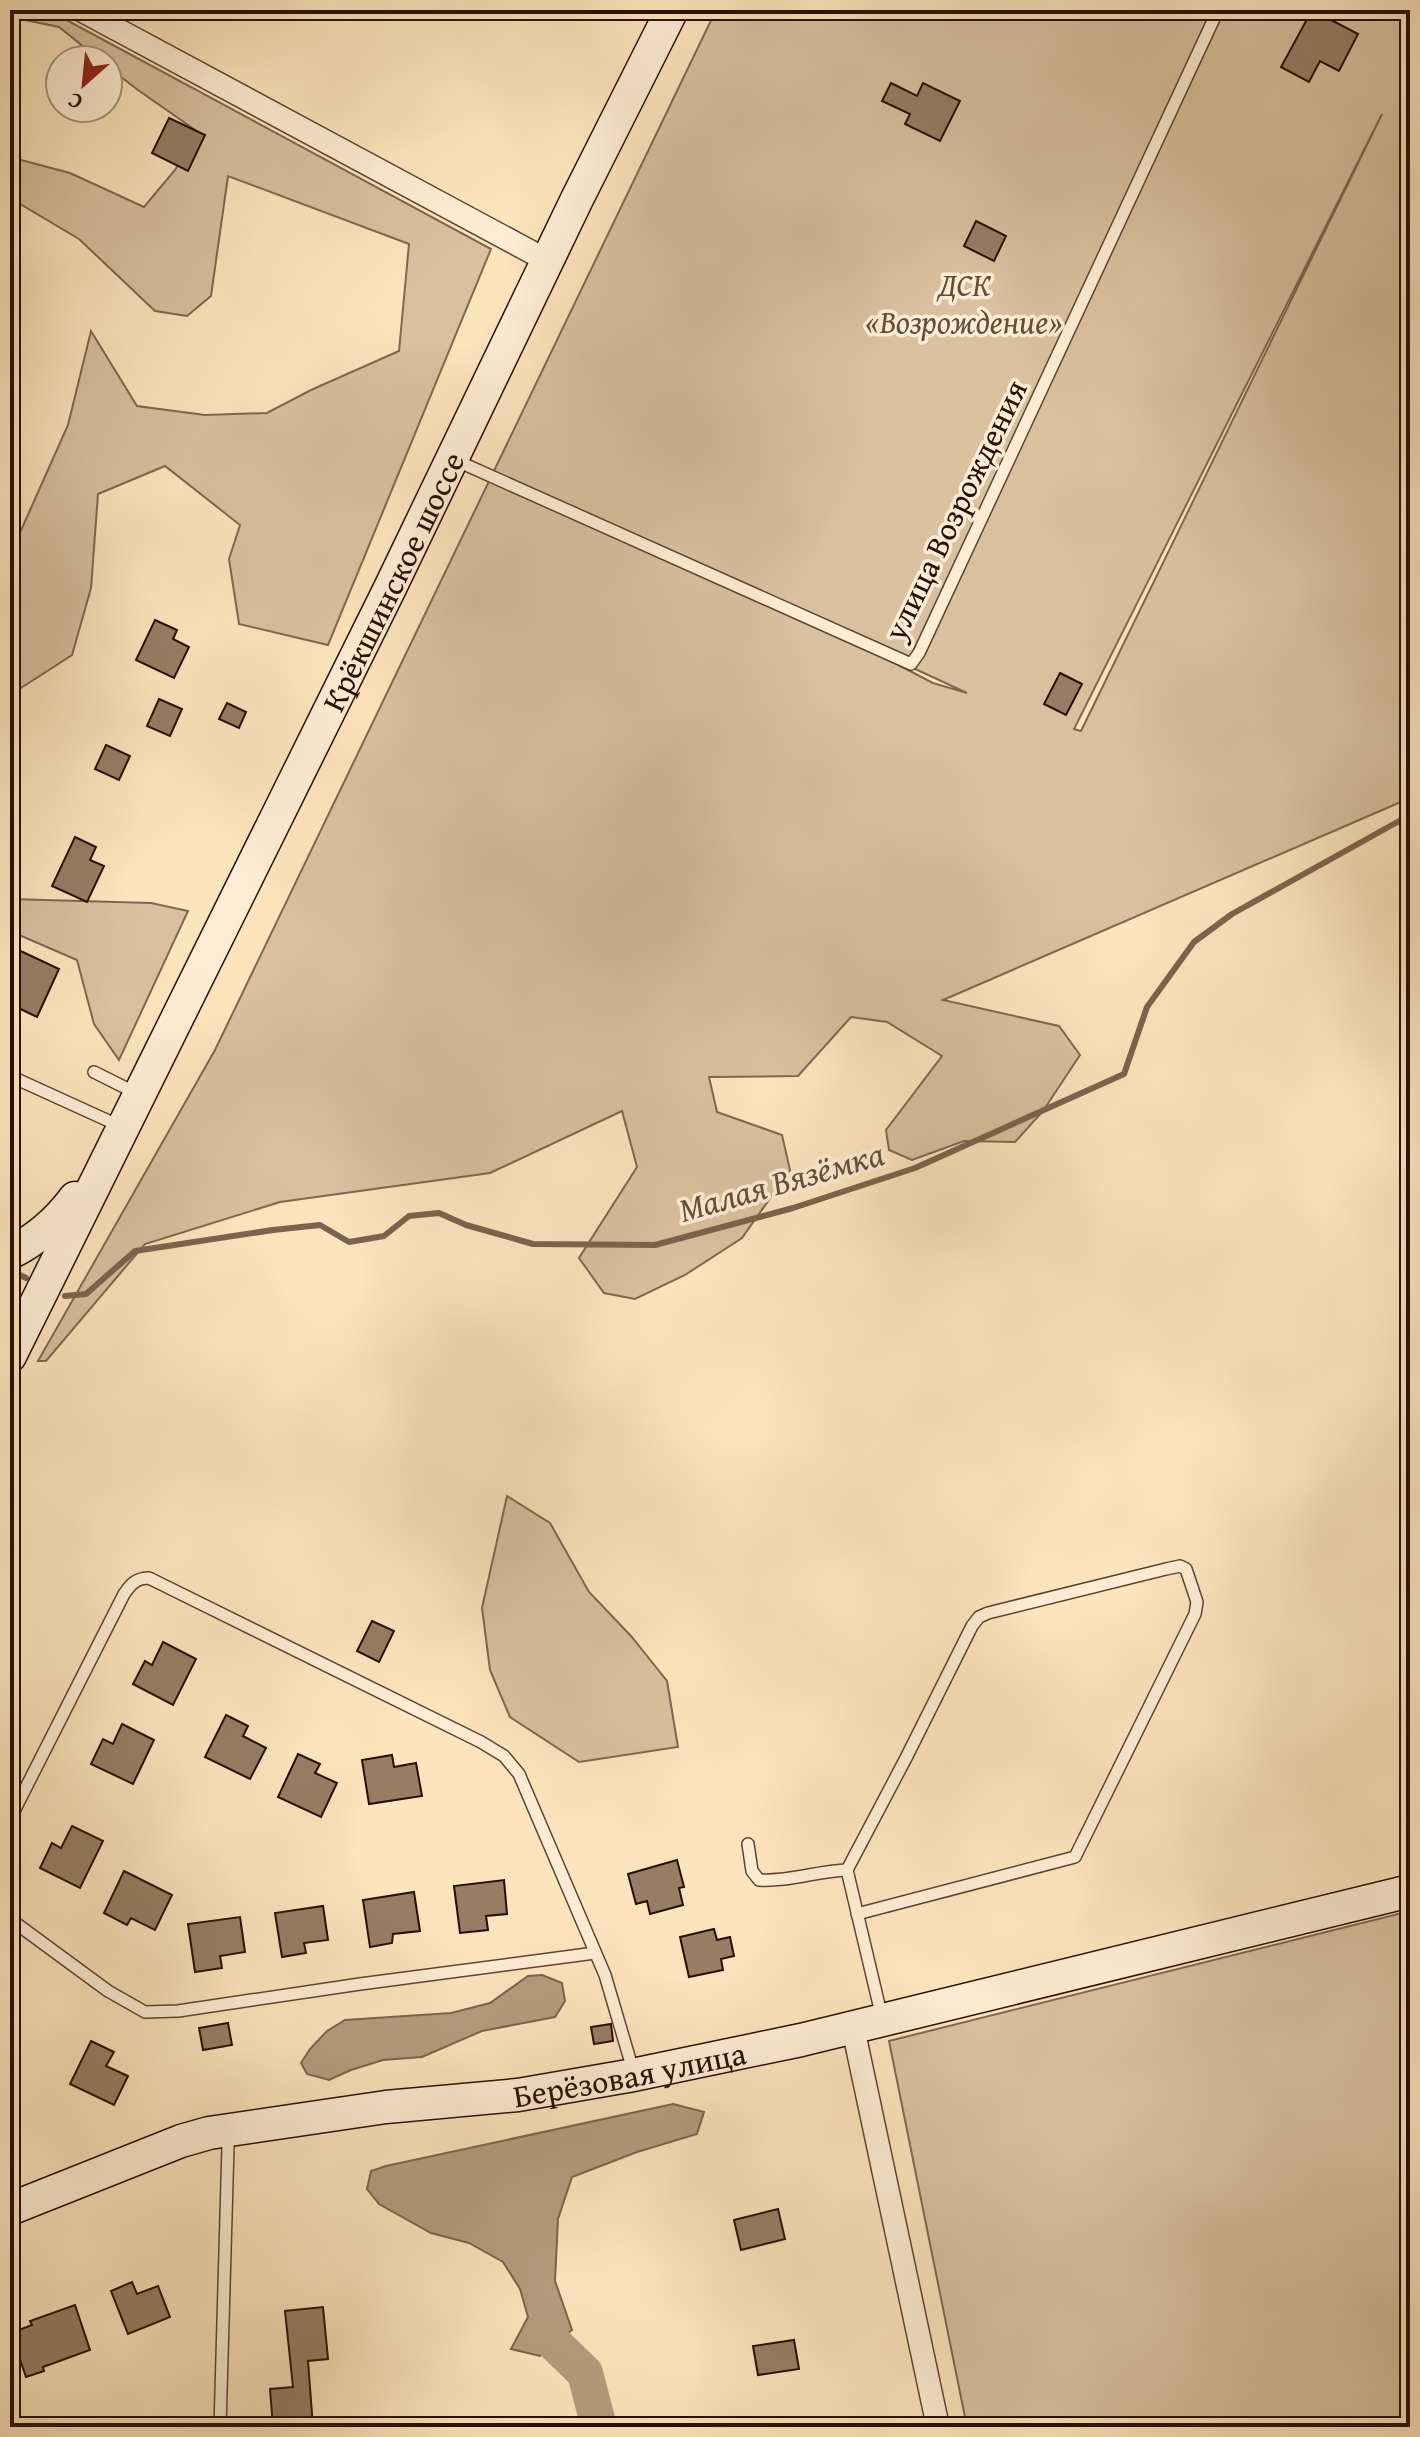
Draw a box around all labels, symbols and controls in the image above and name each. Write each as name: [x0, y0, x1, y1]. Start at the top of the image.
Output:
north arrow: [44, 44, 124, 124]
text: С: [62, 85, 88, 119]
park label: ДСК «Возрождение»: [866, 261, 1062, 345]
street label: улица Возрождения: [871, 372, 1039, 649]
street label: Крёкшинское шоссе: [309, 444, 476, 719]
water label: Малая Вязёмка: [673, 1128, 890, 1234]
street label: Берёзовая улица: [509, 2028, 751, 2119]

